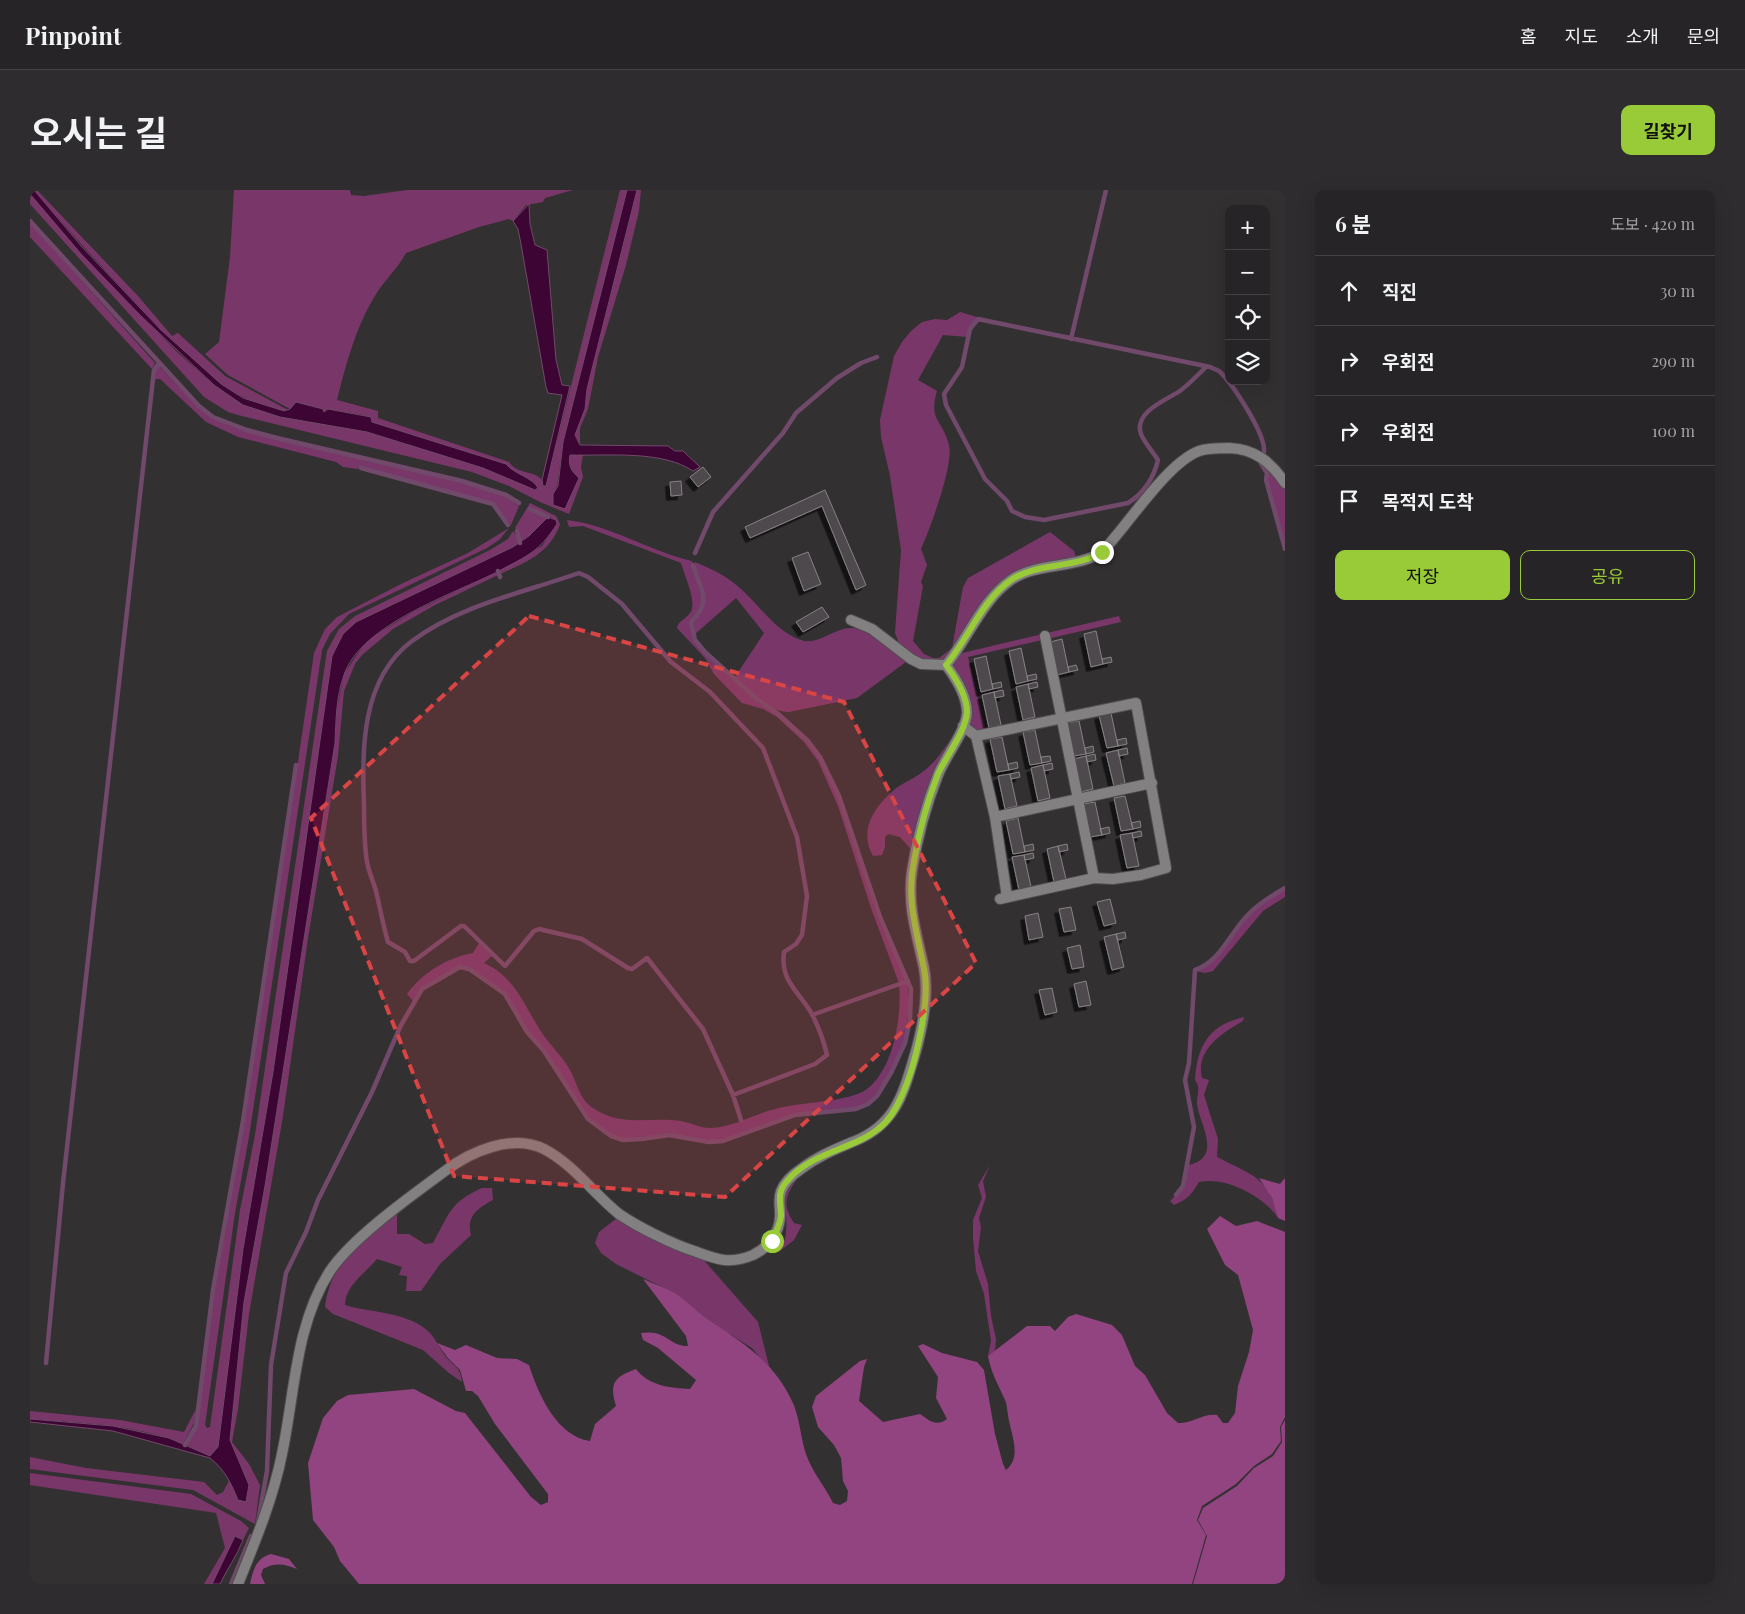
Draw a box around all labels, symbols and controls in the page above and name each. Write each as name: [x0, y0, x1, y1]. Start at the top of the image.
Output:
text: Pinpoint: [25, 19, 121, 51]
text: 홈: [1520, 24, 1537, 48]
text: 지도: [1565, 24, 1598, 48]
text: 소개: [1626, 24, 1659, 48]
text: 문의: [1687, 24, 1720, 48]
button: 길찾기: [1621, 105, 1715, 155]
text: 오시는 길: [30, 108, 167, 155]
map controls: [1225, 205, 1270, 385]
button: +: [1225, 205, 1270, 250]
text: 6 분: [1335, 209, 1371, 237]
text: 도보 · 420 m: [1610, 213, 1695, 234]
button: −: [1225, 250, 1270, 295]
icon: ahead: [1335, 277, 1363, 305]
text: 직진: [1382, 278, 1417, 304]
text: 30 m: [1660, 280, 1695, 301]
button: locate: [1225, 295, 1270, 340]
button: layers: [1225, 340, 1270, 385]
icon: right: [1335, 347, 1363, 375]
text: 우회전: [1382, 348, 1434, 374]
text: 290 m: [1651, 350, 1695, 371]
icon: right: [1335, 417, 1363, 445]
text: 우회전: [1382, 418, 1434, 444]
text: 100 m: [1652, 420, 1695, 441]
icon: arrive: [1335, 487, 1363, 515]
text: 목적지 도착: [1382, 488, 1474, 514]
route end: [1091, 541, 1114, 564]
button: 저장: [1335, 550, 1510, 600]
button: 공유: [1520, 550, 1695, 600]
route start: [761, 1230, 784, 1253]

